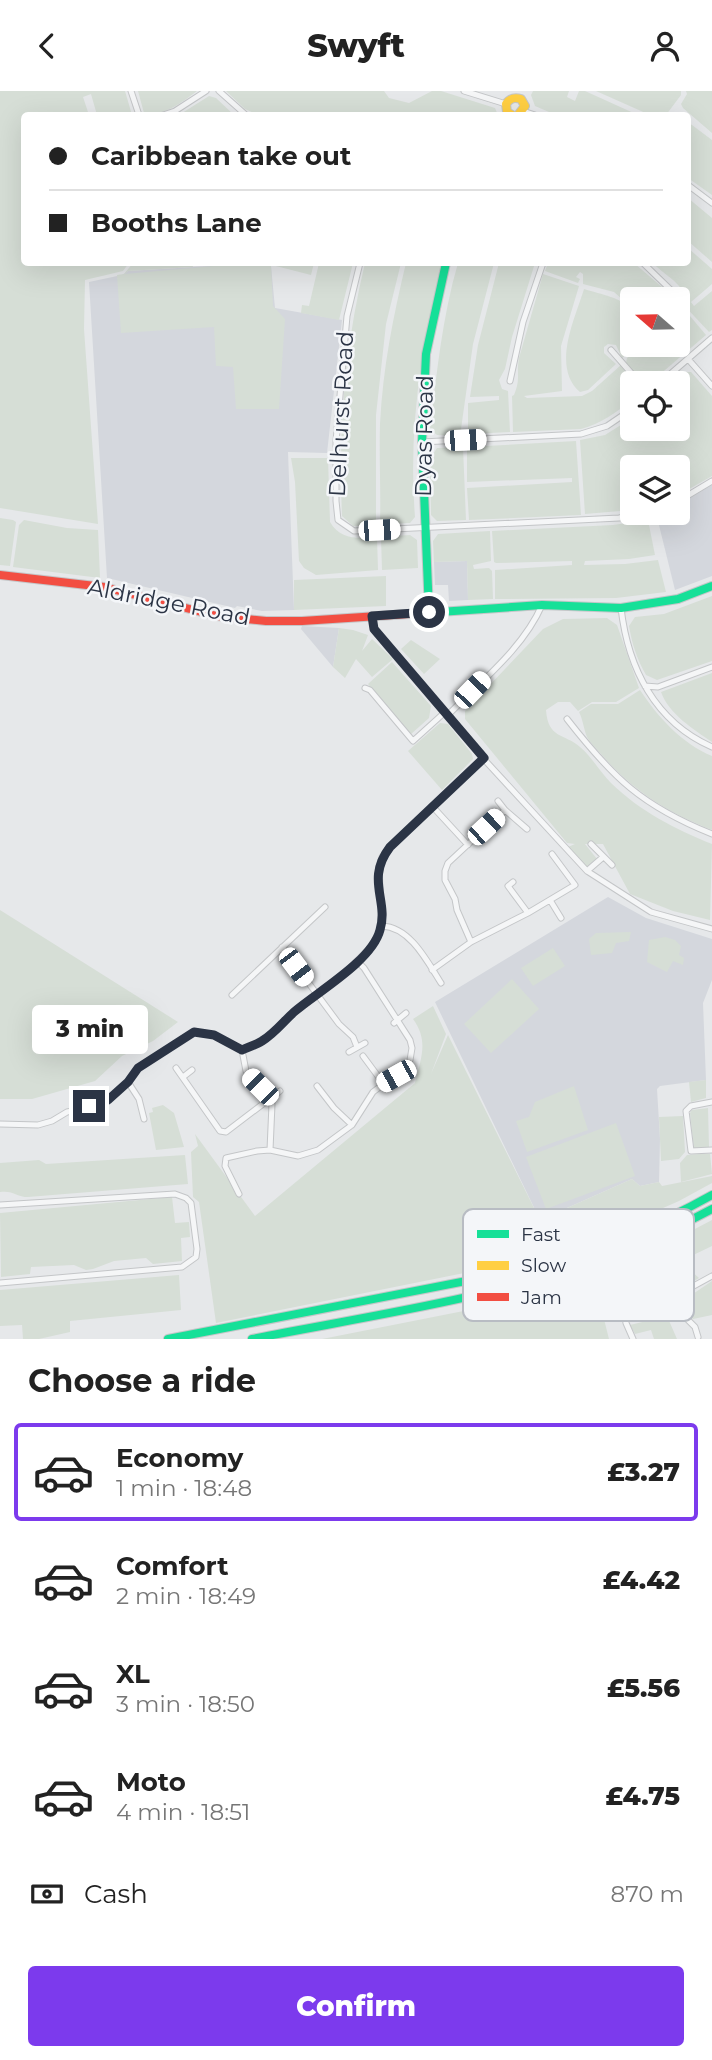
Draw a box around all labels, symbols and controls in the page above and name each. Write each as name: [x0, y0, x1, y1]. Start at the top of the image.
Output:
text: Swyft: [307, 26, 405, 65]
icon: back: [28, 27, 66, 65]
icon: person: [646, 27, 684, 65]
text: Caribbean take out: [91, 140, 351, 172]
text: Booths Lane: [91, 207, 262, 239]
north arrow: [620, 287, 690, 357]
map controls: [620, 287, 690, 525]
street label: Delhurst Road: [323, 330, 359, 498]
button: locate: [620, 371, 690, 441]
street label: Dyas Road: [409, 375, 439, 497]
car: [444, 429, 487, 451]
button: layers: [620, 455, 690, 525]
car: [358, 518, 401, 542]
street label: Aldridge Road: [85, 573, 253, 631]
route start: [413, 596, 445, 628]
car: [450, 668, 495, 712]
car: [464, 805, 509, 849]
car: [275, 944, 318, 990]
callout: 3 min: [31, 1005, 147, 1053]
text: 3 min: [56, 1015, 124, 1043]
car: [373, 1057, 420, 1095]
car: [238, 1065, 283, 1109]
route end: [73, 1090, 105, 1122]
legend: [463, 1209, 694, 1321]
text: Fast: [521, 1223, 561, 1246]
text: Slow: [521, 1254, 566, 1277]
text: Jam: [520, 1286, 562, 1309]
text: Choose a ride: [28, 1361, 256, 1400]
icon: car: [32, 1441, 95, 1504]
text: Economy: [116, 1442, 243, 1474]
text: £3.27: [607, 1456, 680, 1488]
text: 1 min · 18:48: [116, 1474, 252, 1502]
icon: car: [32, 1549, 95, 1612]
text: Comfort: [116, 1550, 228, 1582]
text: £4.42: [603, 1564, 680, 1596]
text: 2 min · 18:49: [116, 1582, 256, 1610]
icon: car: [32, 1657, 95, 1720]
text: XL: [116, 1658, 150, 1690]
text: £5.56: [607, 1672, 680, 1704]
text: 3 min · 18:50: [116, 1690, 255, 1718]
icon: car: [32, 1765, 95, 1828]
text: Moto: [116, 1766, 186, 1798]
text: £4.75: [605, 1780, 680, 1812]
text: 4 min · 18:51: [116, 1798, 250, 1826]
icon: cash: [28, 1875, 66, 1913]
text: Cash: [84, 1878, 148, 1910]
text: 870 m: [611, 1880, 684, 1908]
button: Confirm: [28, 1966, 684, 2046]

